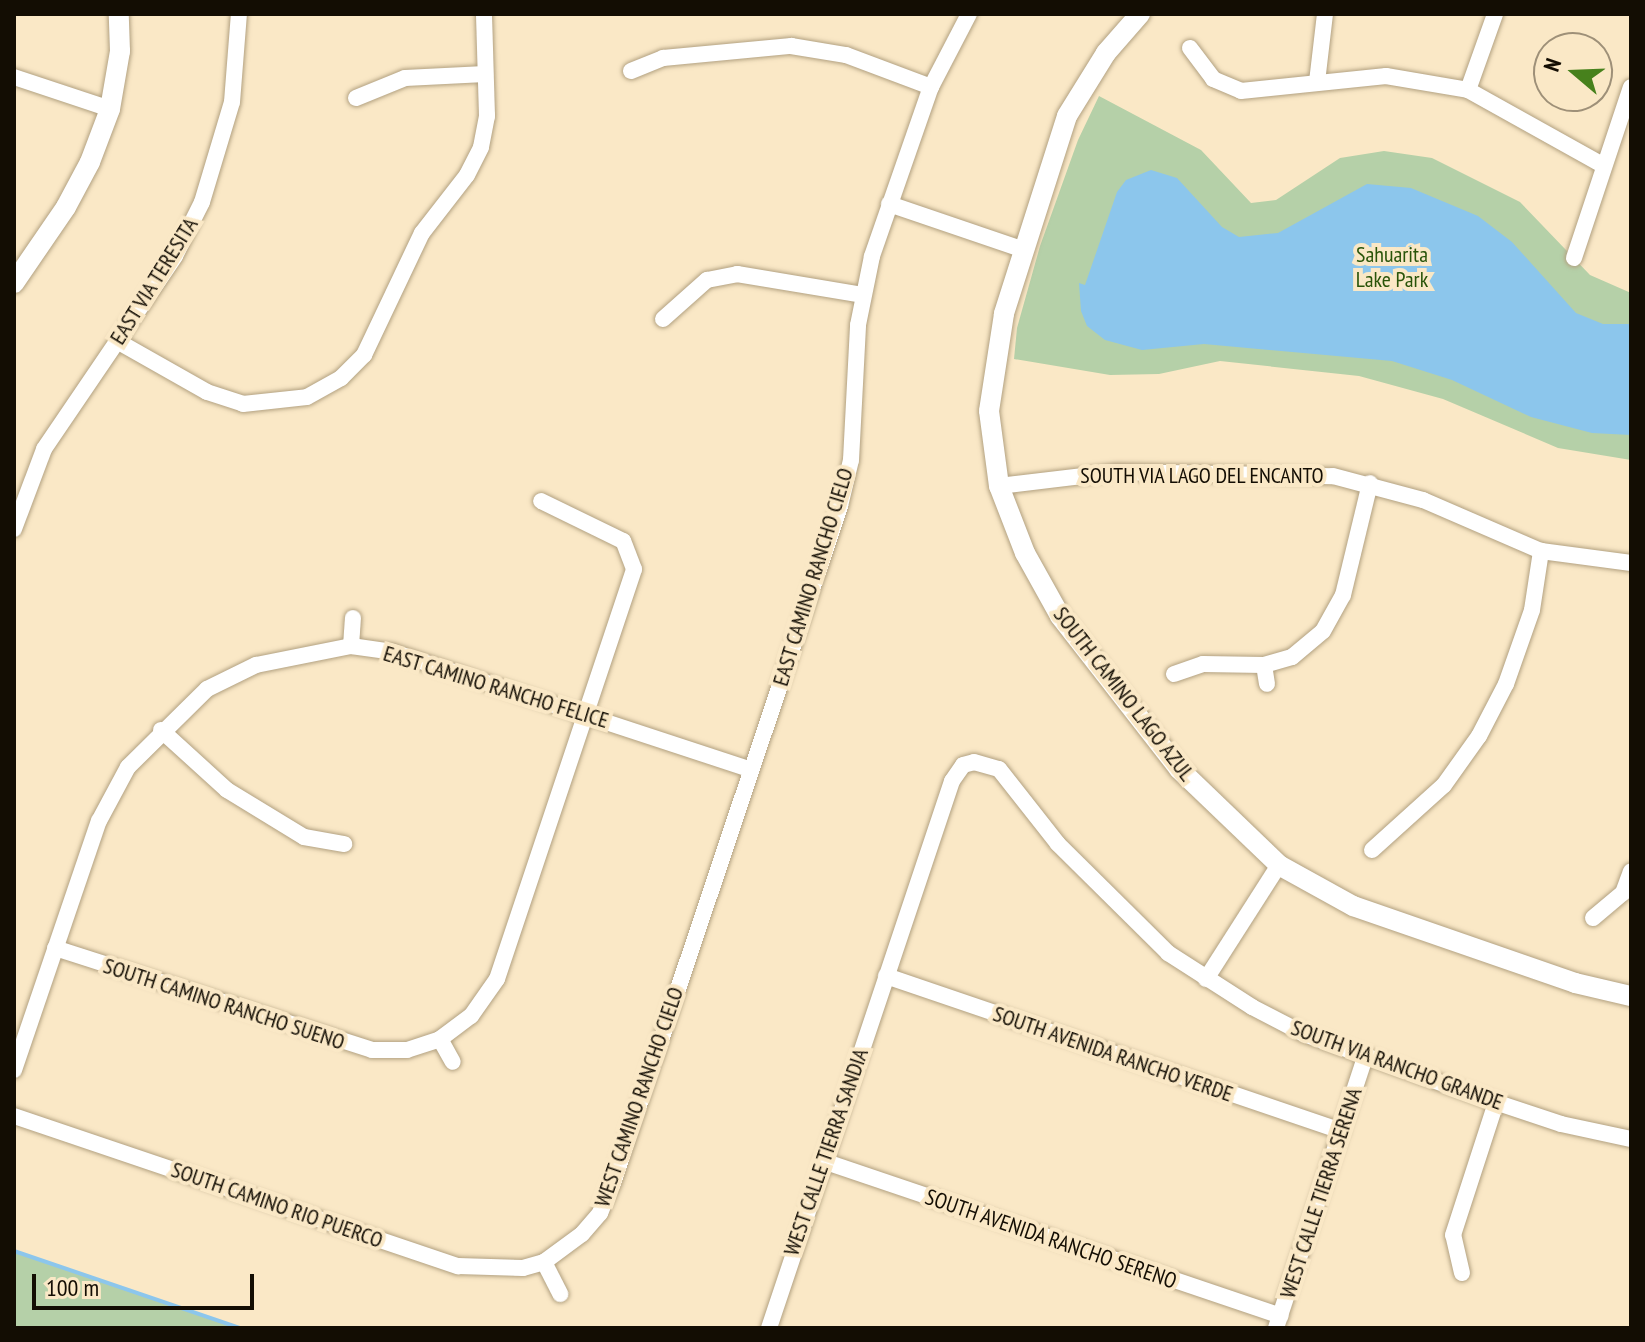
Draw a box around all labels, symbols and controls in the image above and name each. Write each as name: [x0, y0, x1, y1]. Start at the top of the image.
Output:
north arrow: [1533, 32, 1613, 112]
text: N: [1537, 55, 1567, 75]
street label: EAST VIA TERESITA: [104, 212, 204, 350]
park label: Sahuarita Lake Park: [1356, 241, 1428, 292]
street label: SOUTH VIA LAGO DEL ENCANTO: [1079, 463, 1325, 489]
street label: EAST CAMINO RANCHO CIELO: [767, 465, 859, 689]
street label: SOUTH CAMINO LAGO AZUL: [1048, 602, 1200, 786]
street label: EAST CAMINO RANCHO FELICE: [380, 640, 612, 734]
street label: SOUTH CAMINO RANCHO SUENO: [100, 953, 348, 1055]
street label: WEST CAMINO RANCHO CIELO: [589, 983, 689, 1211]
street label: SOUTH AVENIDA RANCHO VERDE: [989, 1000, 1237, 1108]
street label: SOUTH VIA RANCHO GRANDE: [1287, 1014, 1507, 1116]
street label: WEST CALLE TIERRA SANDIA: [778, 1044, 874, 1260]
street label: WEST CALLE TIERRA SERENA: [1274, 1084, 1368, 1302]
street label: SOUTH CAMINO RIO PUERCO: [168, 1156, 386, 1254]
street label: SOUTH AVENIDA RANCHO SERENO: [921, 1183, 1181, 1295]
scale bar: [36, 1258, 258, 1308]
text: 100 m: [46, 1272, 99, 1303]

